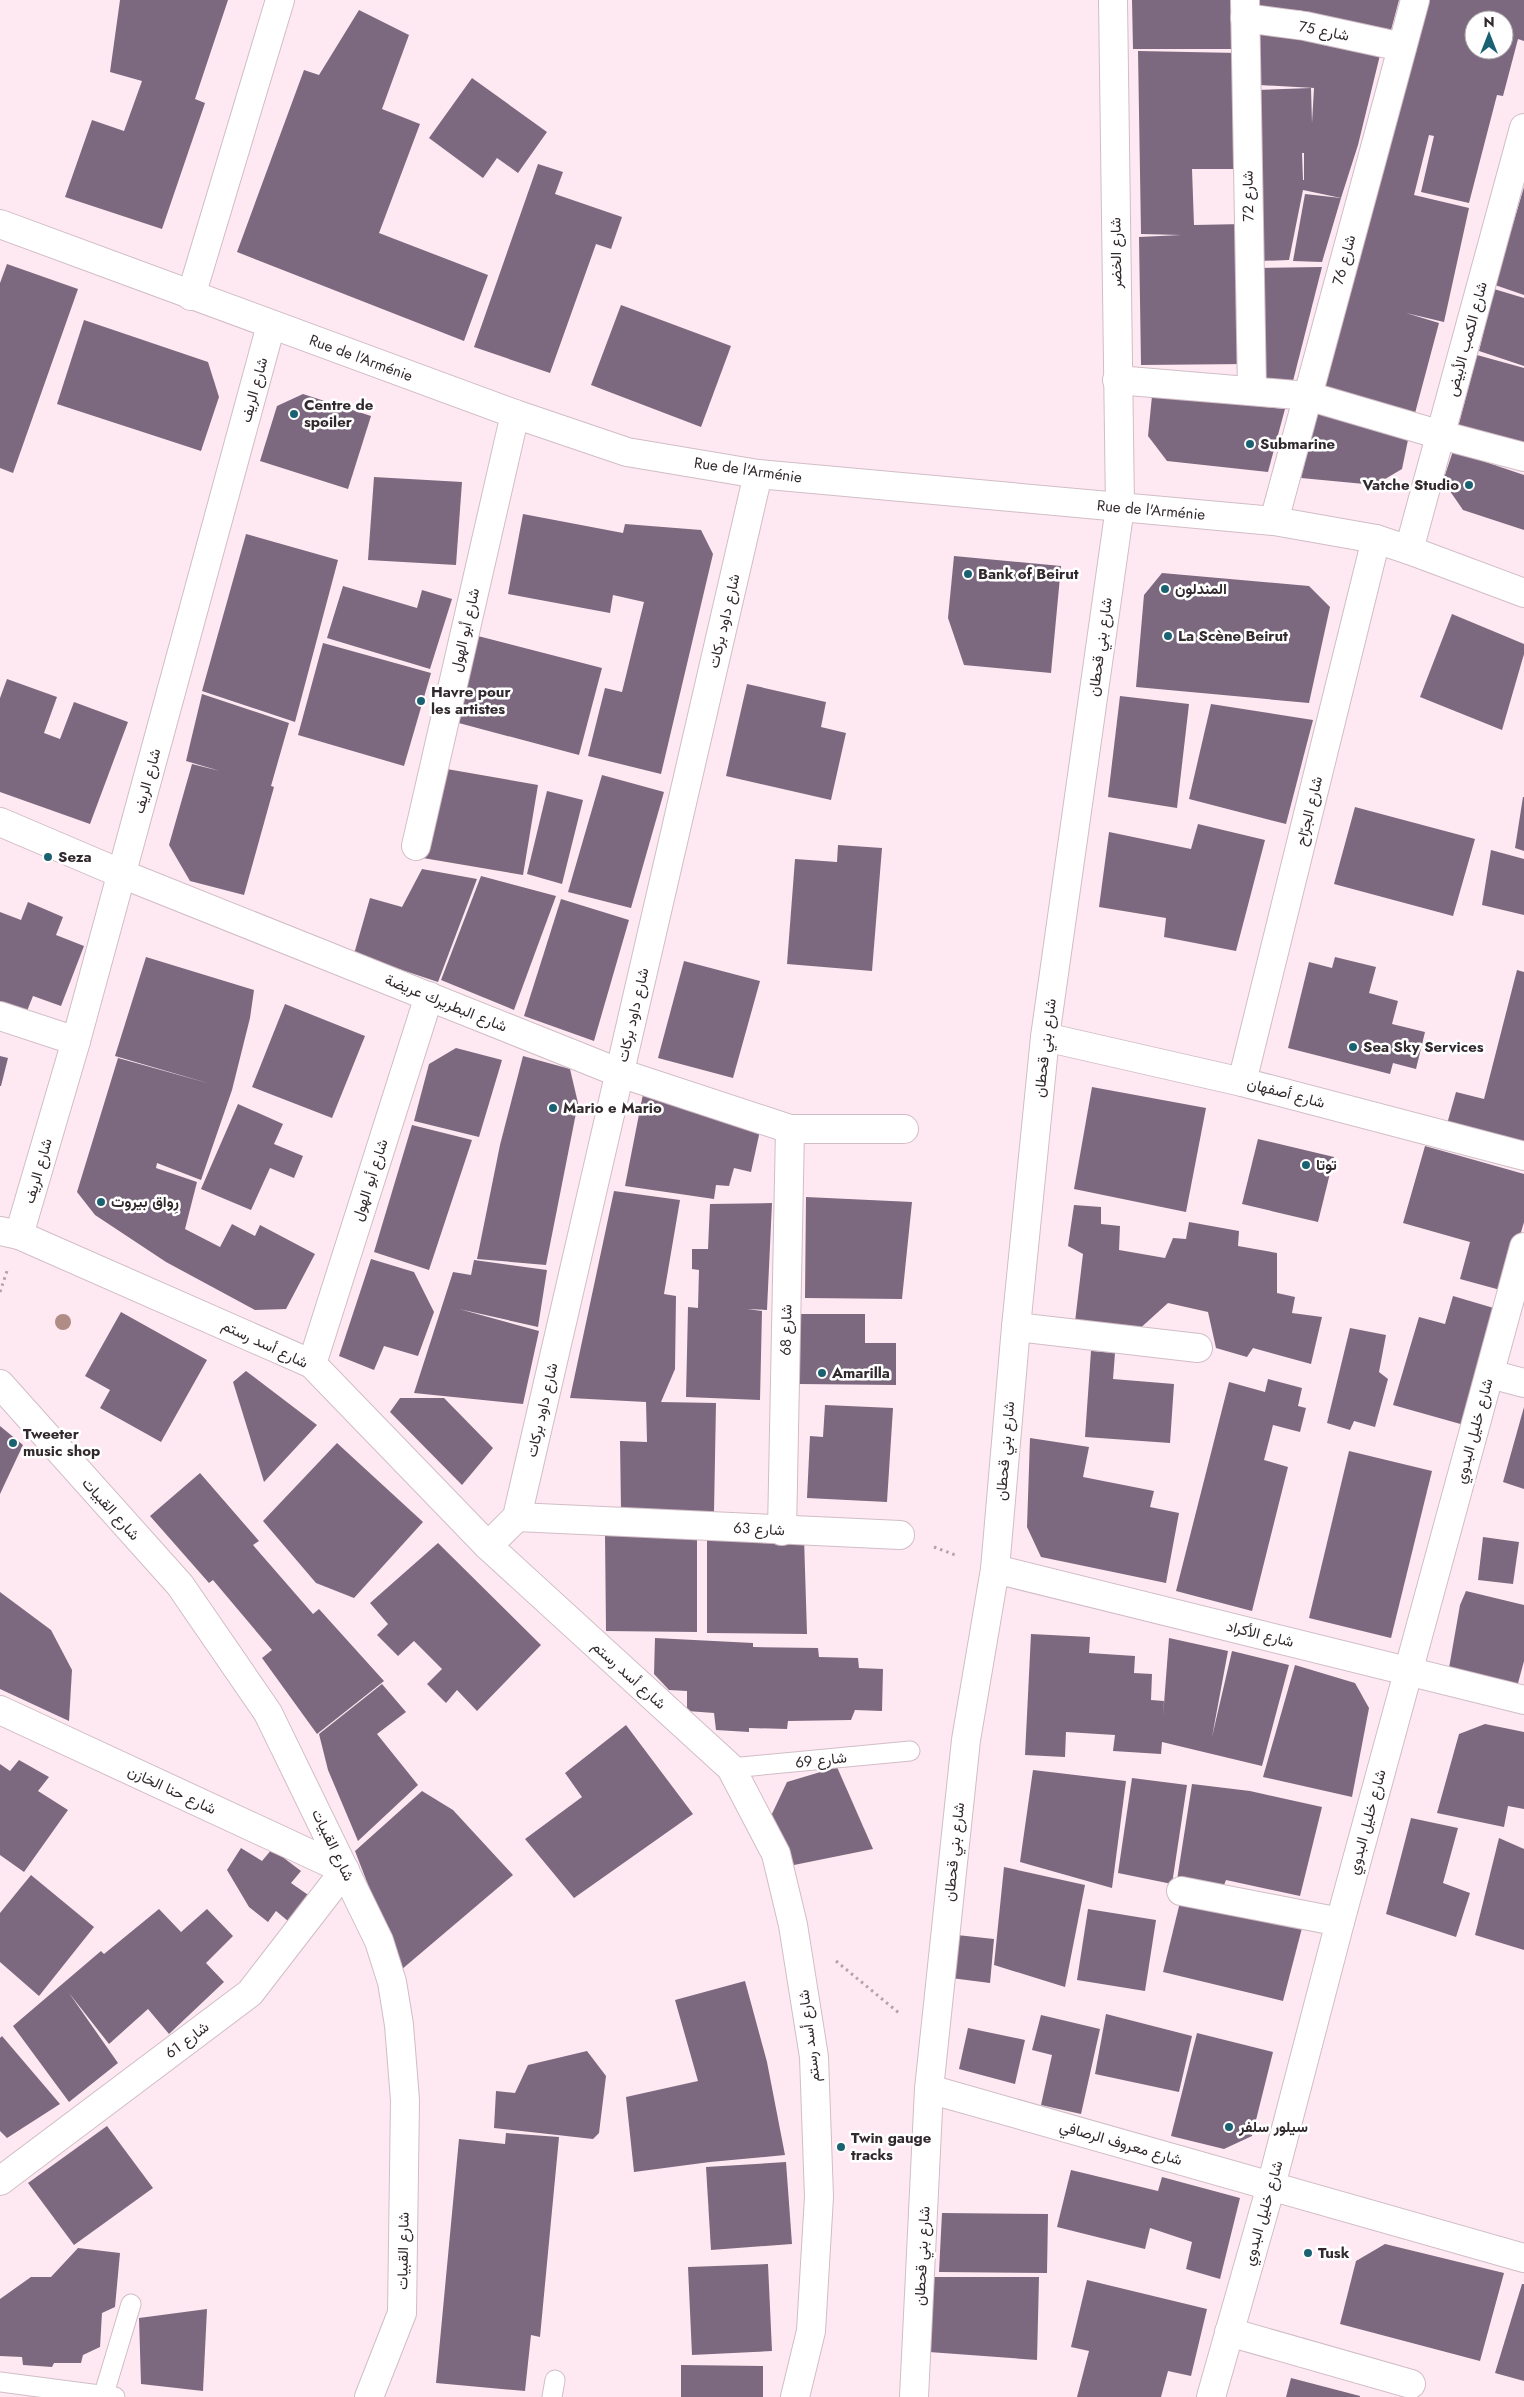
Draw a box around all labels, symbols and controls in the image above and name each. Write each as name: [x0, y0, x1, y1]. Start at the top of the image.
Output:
north arrow: [1464, 10, 1514, 60]
text: N: [1483, 12, 1495, 32]
street label: شارع 75: [1297, 15, 1351, 47]
street label: شارع 72: [1237, 170, 1259, 222]
street label: شارع الخضر: [1104, 217, 1128, 290]
street label: شارع 76: [1327, 232, 1361, 288]
street label: شارع الكمب الأبيض: [1441, 279, 1493, 399]
street label: Rue de l'Arménie: [306, 329, 416, 387]
street label: شارع الريف: [235, 355, 273, 425]
place label: Centre de spoiler: [304, 394, 374, 433]
marker: Centre de spoiler: [288, 408, 300, 420]
place label: Submarine: [1260, 433, 1336, 455]
marker: Submarine: [1244, 438, 1256, 450]
street label: Rue de l'Arménie: [693, 452, 804, 488]
place label: Vatche Studio: [1362, 474, 1459, 496]
marker: Vatche Studio: [1463, 479, 1475, 491]
street label: Rue de l'Arménie: [1096, 494, 1206, 526]
place label: Bank of Beirut: [978, 563, 1079, 585]
marker: Bank of Beirut: [962, 568, 974, 580]
street label: شارع داود بركات: [702, 571, 746, 670]
place label: المندلون: [1175, 578, 1227, 600]
marker: المندلون: [1159, 583, 1171, 595]
street label: شارع أبو الهول: [445, 586, 485, 674]
street label: شارع بني قحطان: [1082, 596, 1120, 698]
place label: La Scène Beirut: [1178, 625, 1288, 647]
marker: La Scène Beirut: [1162, 630, 1174, 642]
place label: Havre pour les artistes: [431, 681, 511, 720]
marker: Havre pour les artistes: [415, 695, 427, 707]
street label: شارع الريف: [128, 746, 166, 816]
street label: شارع الجرّاح: [1290, 774, 1328, 848]
place label: Seza: [58, 846, 92, 868]
marker: Seza: [42, 851, 54, 863]
street label: شارع داود بركات: [611, 965, 655, 1064]
street label: شارع البطريرك عريضة: [382, 968, 511, 1038]
street label: شارع بني قحطان: [1028, 997, 1064, 1099]
place label: Sea Sky Services: [1363, 1036, 1484, 1058]
marker: Sea Sky Services: [1347, 1041, 1359, 1053]
street label: شارع أصفهان: [1245, 1072, 1328, 1114]
place label: Mario e Mario: [563, 1097, 662, 1119]
marker: Mario e Mario: [547, 1102, 559, 1114]
street label: شارع الريف: [18, 1136, 58, 1206]
street label: شارع أبو الهول: [346, 1136, 394, 1224]
place label: توتا: [1316, 1154, 1337, 1176]
marker: توتا: [1300, 1159, 1312, 1171]
place label: رِواق بيروت: [111, 1191, 179, 1214]
marker: رِواق بيروت: [95, 1196, 107, 1208]
street label: شارع 68: [775, 1304, 797, 1356]
street label: شارع أسد رستم: [218, 1314, 312, 1374]
street label: شارع داود بركات: [520, 1360, 564, 1459]
place label: Amarilla: [831, 1362, 890, 1384]
marker: Amarilla: [816, 1367, 828, 1379]
street label: شارع خليل البدوي: [1449, 1376, 1501, 1487]
street label: شارع بني قحطان: [990, 1400, 1022, 1502]
place label: Tweeter music shop: [23, 1423, 100, 1462]
marker: Tweeter music shop: [7, 1437, 19, 1449]
street label: شارع القبيات: [77, 1473, 145, 1545]
street label: شارع 63: [733, 1517, 785, 1541]
street label: شارع الأكراد: [1224, 1615, 1296, 1653]
street label: شارع أسد رستم: [587, 1636, 671, 1714]
street label: شارع 69: [794, 1746, 848, 1774]
street label: شارع حنا الخازن: [124, 1760, 220, 1820]
street label: شارع خليل البدوي: [1342, 1767, 1394, 1878]
street label: شارع بني قحطان: [938, 1801, 972, 1903]
street label: شارع القبيات: [306, 1805, 360, 1885]
street label: شارع أسد رستم: [792, 1988, 826, 2084]
street label: شارع 61: [160, 2016, 214, 2064]
street label: شارع معروف الرصافي: [1057, 2115, 1185, 2173]
place label: سيلور سلفر: [1238, 2116, 1308, 2138]
marker: سيلور سلفر: [1223, 2121, 1235, 2133]
place label: Twin gauge tracks: [851, 2127, 932, 2166]
marker: Twin gauge tracks: [835, 2141, 847, 2153]
street label: شارع خليل البدوي: [1238, 2158, 1290, 2269]
street label: شارع بني قحطان: [908, 2205, 938, 2306]
street label: شارع القبيات: [391, 2212, 415, 2290]
place label: Tusk: [1318, 2242, 1350, 2264]
marker: Tusk: [1302, 2247, 1314, 2259]

